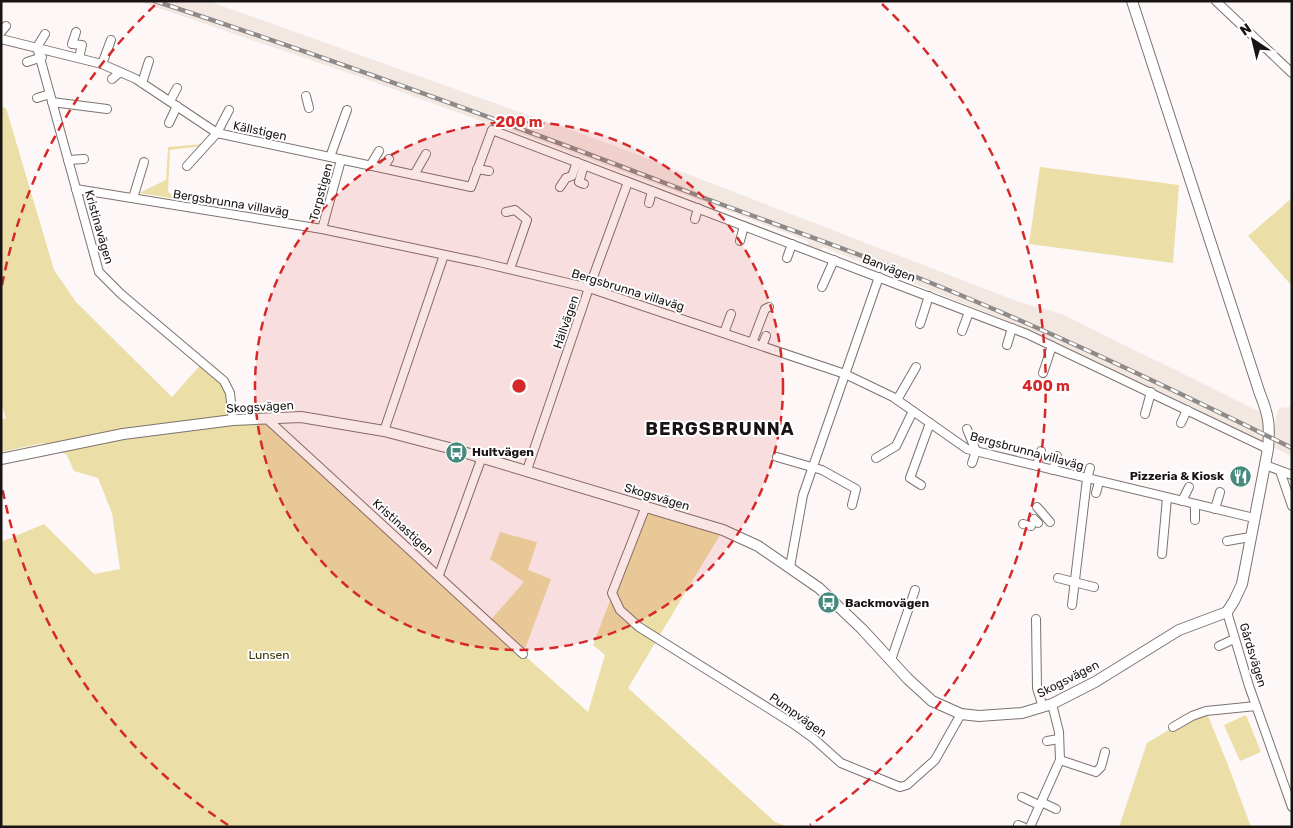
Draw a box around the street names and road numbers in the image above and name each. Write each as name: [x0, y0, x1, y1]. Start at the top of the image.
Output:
street label: Källstigen: [232, 118, 288, 144]
street label: Torpstigen: [307, 162, 335, 222]
street label: Bergsbrunna villaväg: [172, 187, 290, 219]
street label: Kristinavägen: [82, 188, 116, 266]
street label: Banvägen: [860, 251, 918, 285]
street label: Bergsbrunna villaväg: [570, 266, 686, 314]
street label: Hällvägen: [550, 294, 582, 350]
street label: Skogsvägen: [226, 398, 294, 416]
street label: Bergsbrunna villaväg: [969, 429, 1085, 473]
street label: Skogsvägen: [623, 480, 691, 514]
street label: Kristinastigen: [370, 496, 436, 558]
street label: Gårdsvägen: [1237, 621, 1269, 689]
street label: Skogsvägen: [1035, 657, 1101, 701]
street label: Pumpvägen: [767, 690, 829, 740]

